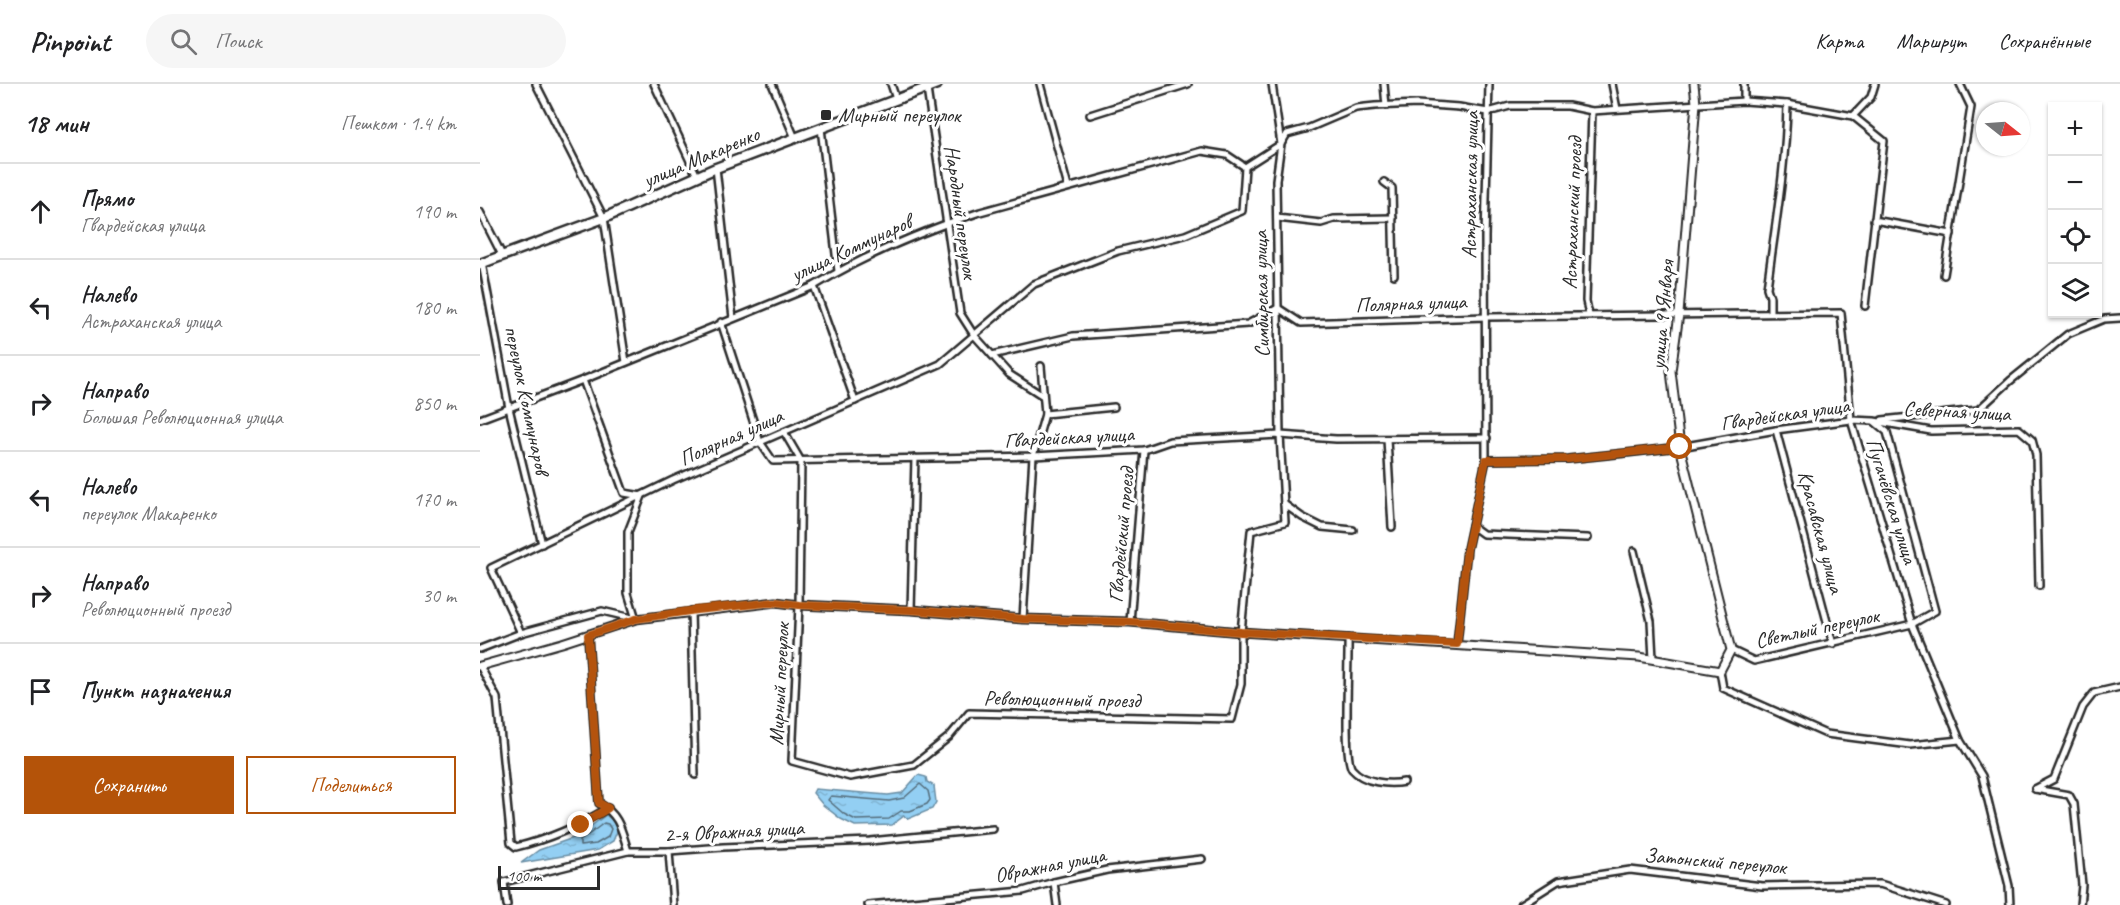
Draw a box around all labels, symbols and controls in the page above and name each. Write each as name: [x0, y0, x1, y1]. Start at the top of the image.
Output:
search box: [146, 14, 566, 68]
text: Pinpoint: [30, 24, 110, 59]
icon: search: [167, 25, 200, 58]
text: Поиск: [215, 27, 262, 55]
text: Карта: [1815, 28, 1864, 54]
text: Маршрут: [1897, 28, 1966, 54]
text: Сохранённые: [1999, 28, 2090, 54]
place label: Мирный переулок: [838, 102, 962, 128]
north arrow: [1976, 102, 2030, 156]
map controls: [2048, 102, 2102, 318]
button: +: [2048, 102, 2102, 156]
text: 18 мин: [24, 107, 89, 140]
marker: Мирный переулок: [819, 108, 833, 122]
street label: Астраханская улица: [1456, 109, 1484, 259]
text: Пешком · 1.4 km: [341, 111, 456, 136]
street label: улица Макаренко: [637, 120, 765, 194]
street label: Астраханский проезд: [1556, 134, 1588, 290]
street label: Народный переулок: [939, 143, 984, 283]
button: −: [2048, 156, 2102, 210]
text: Прямо: [81, 185, 133, 213]
icon: ahead: [24, 195, 57, 228]
text: 190 m: [413, 199, 456, 224]
street label: улица Коммунаров: [785, 207, 920, 288]
button: locate: [2048, 210, 2102, 264]
text: Гвардейская улица: [81, 213, 204, 238]
street label: Симбирская улица: [1247, 229, 1275, 358]
street label: улица 9 Января: [1644, 258, 1680, 373]
button: layers: [2048, 264, 2102, 318]
text: Налево: [81, 281, 137, 309]
street label: Полярная улица: [1355, 288, 1469, 318]
icon: left: [24, 291, 57, 324]
text: 180 m: [413, 295, 456, 320]
text: Астраханская улица: [81, 309, 221, 334]
street label: переулок Коммунаров: [499, 323, 556, 481]
text: Направо: [81, 377, 148, 405]
icon: right: [24, 387, 57, 420]
text: 850 m: [413, 391, 456, 416]
street label: Гвардейская улица: [1719, 392, 1853, 436]
street label: Северная улица: [1903, 395, 2013, 427]
street label: Полярная улица: [675, 402, 789, 471]
text: Большая Революционная улица: [81, 405, 282, 430]
street label: Гвардейская улица: [1004, 421, 1136, 453]
route start: [1666, 433, 1692, 459]
street label: Пугачёвская улица: [1861, 435, 1924, 568]
street label: Гвардейский проезд: [1102, 464, 1140, 604]
street label: Красавская улица: [1792, 468, 1850, 598]
text: Налево: [81, 473, 137, 501]
icon: left: [24, 483, 57, 516]
text: 170 m: [413, 487, 456, 512]
text: переулок Макаренко: [81, 501, 216, 526]
text: Направо: [81, 569, 148, 597]
icon: right: [24, 579, 57, 612]
text: 30 m: [422, 583, 456, 608]
text: Революционный проезд: [81, 597, 230, 622]
street label: Светлый переулок: [1753, 602, 1883, 654]
street label: Мирный переулок: [763, 620, 795, 746]
icon: arrive: [24, 675, 57, 708]
text: Пункт назначения: [81, 677, 230, 705]
street label: Революционный проезд: [983, 685, 1143, 713]
button: Сохранить: [24, 756, 234, 814]
button: Поделиться: [246, 756, 456, 814]
route end: [567, 811, 593, 837]
street label: 2-я Овражная улица: [663, 814, 806, 848]
street label: Овражная улица: [992, 841, 1110, 888]
street label: Затонский переулок: [1643, 842, 1789, 880]
scale bar: [498, 863, 600, 890]
text: 100 m: [507, 866, 541, 886]

